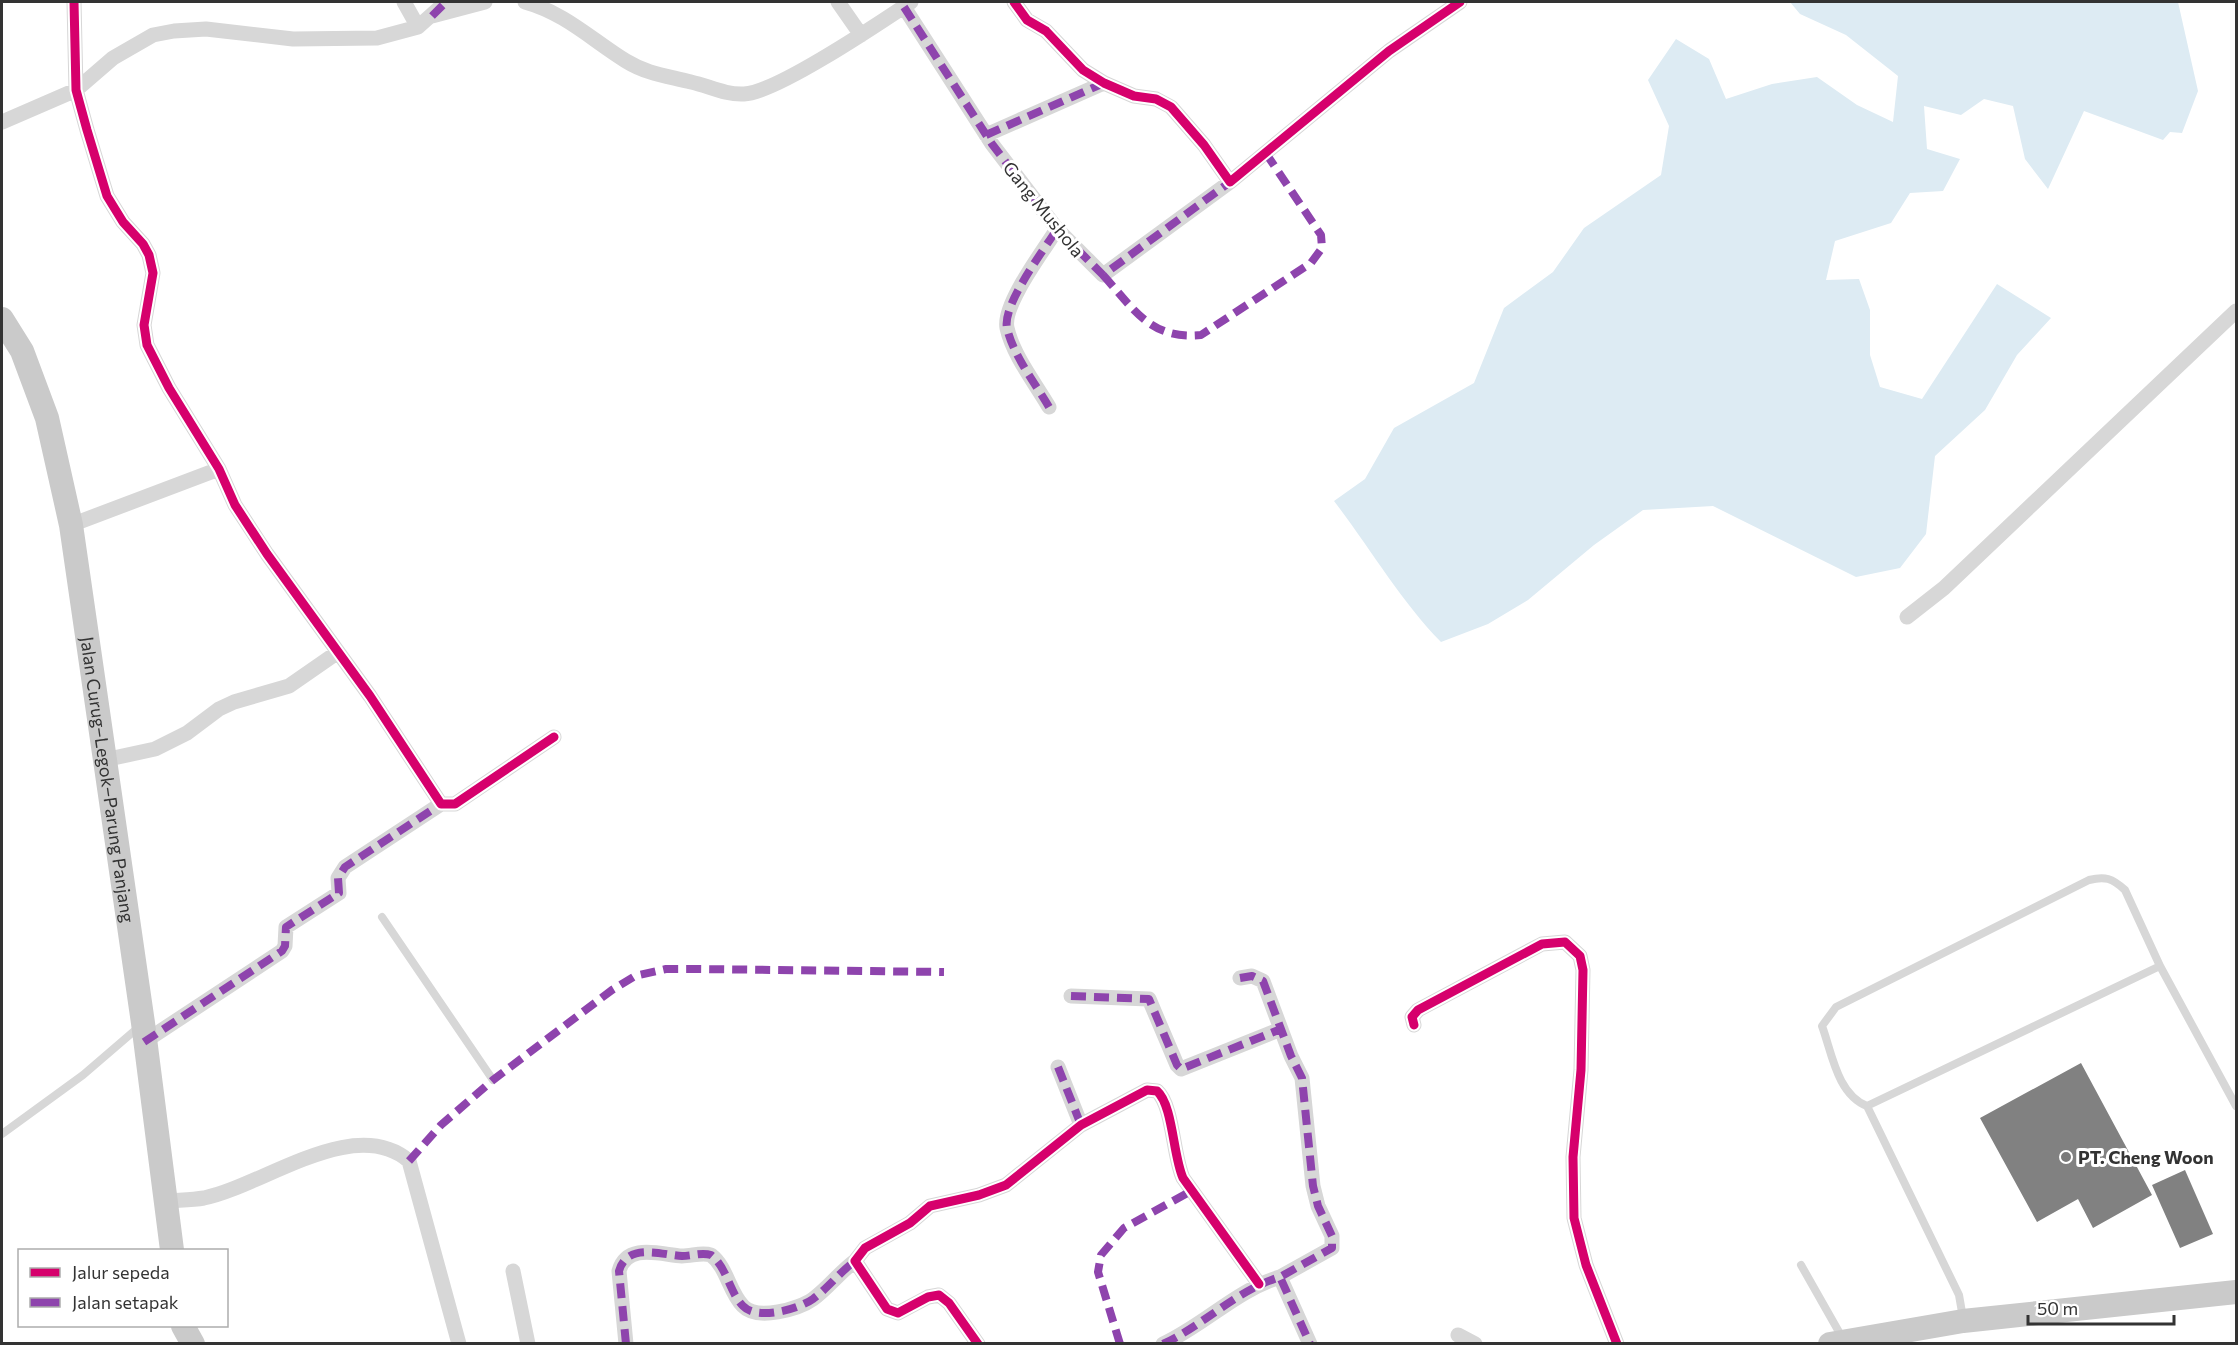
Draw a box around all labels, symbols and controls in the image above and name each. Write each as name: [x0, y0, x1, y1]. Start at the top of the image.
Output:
street label: Gang Mushola: [999, 157, 1089, 261]
street label: Jalan Curug–Legok–Parung Panjang: [76, 635, 139, 924]
place label: PT. Cheng Woon: [2078, 1146, 2214, 1168]
marker: PT. Cheng Woon: [2059, 1150, 2073, 1164]
legend: [18, 1249, 228, 1327]
text: Jalur sepeda: [72, 1261, 170, 1283]
scale bar: [2028, 1288, 2174, 1326]
text: Jalan setapak: [72, 1291, 179, 1313]
text: 50 m: [2037, 1297, 2078, 1319]

